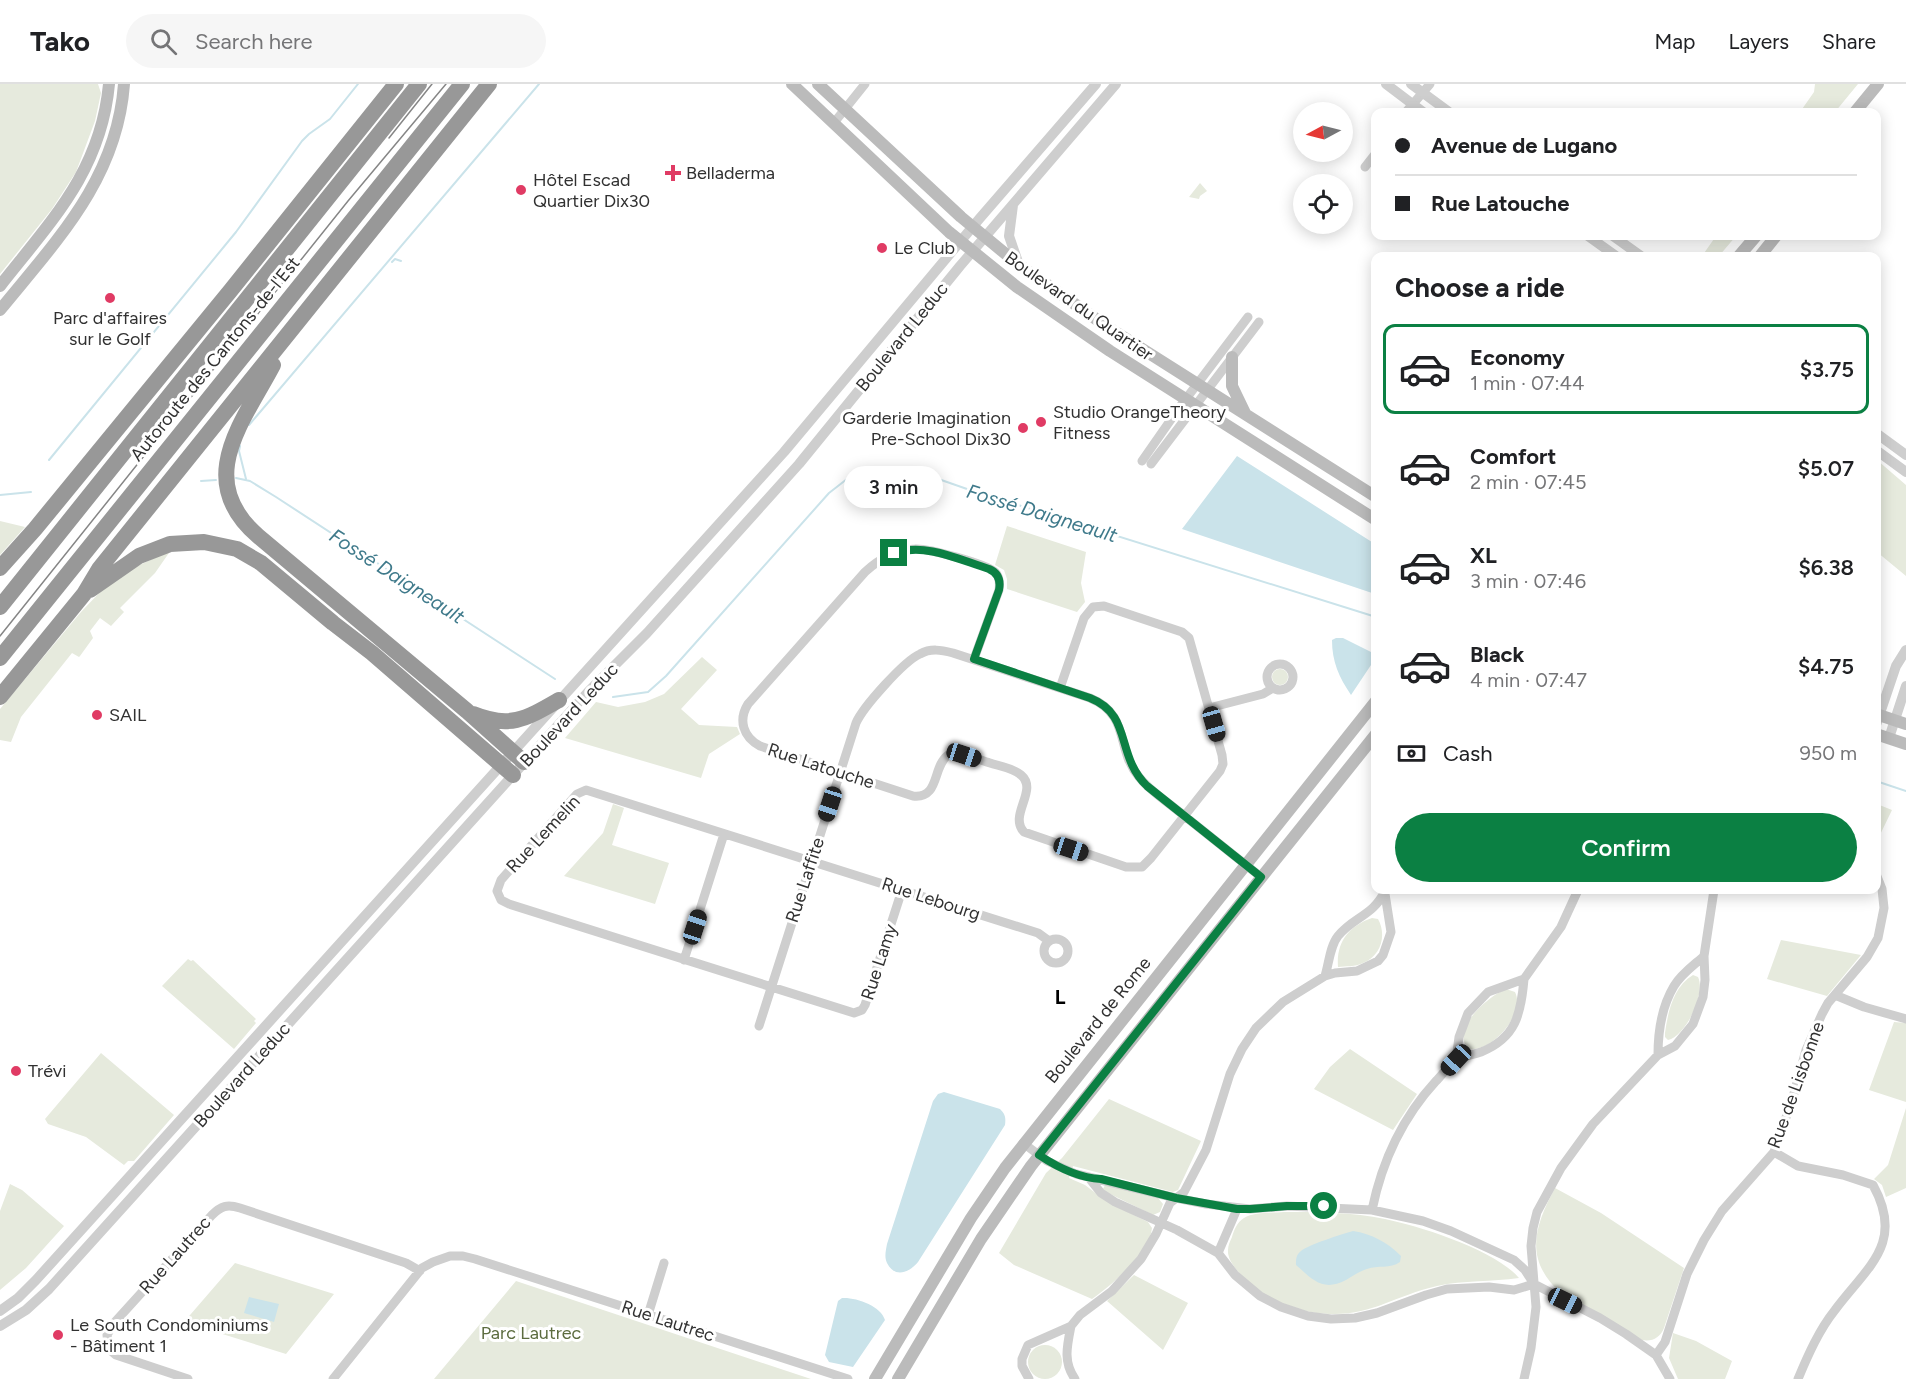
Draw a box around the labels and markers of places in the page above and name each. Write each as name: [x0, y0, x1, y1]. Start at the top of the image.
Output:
place label: Belladerma: [686, 162, 775, 184]
marker: Belladerma: [664, 164, 682, 182]
place label: Hôtel Escad Quartier Dix30: [533, 169, 650, 212]
marker: Hôtel Escad Quartier Dix30: [514, 183, 528, 197]
place label: Le Club: [894, 237, 955, 259]
marker: Le Club: [875, 241, 889, 255]
marker: Parc d'affaires sur le Golf: [103, 291, 117, 305]
place label: Parc d'affaires sur le Golf: [53, 307, 167, 350]
place label: Studio OrangeTheory Fitness: [1053, 401, 1227, 444]
place label: Garderie Imagination Pre-School Dix30: [842, 407, 1011, 450]
marker: Studio OrangeTheory Fitness: [1034, 415, 1048, 429]
marker: Garderie Imagination Pre-School Dix30: [1016, 421, 1030, 435]
place label: SAIL: [109, 704, 147, 726]
marker: SAIL: [90, 708, 104, 722]
place label: Trévi: [28, 1060, 66, 1082]
marker: Trévi: [9, 1064, 23, 1078]
place label: Le South Condominiums - Bâtiment 1: [70, 1314, 268, 1357]
marker: Le South Condominiums - Bâtiment 1: [51, 1328, 65, 1342]

